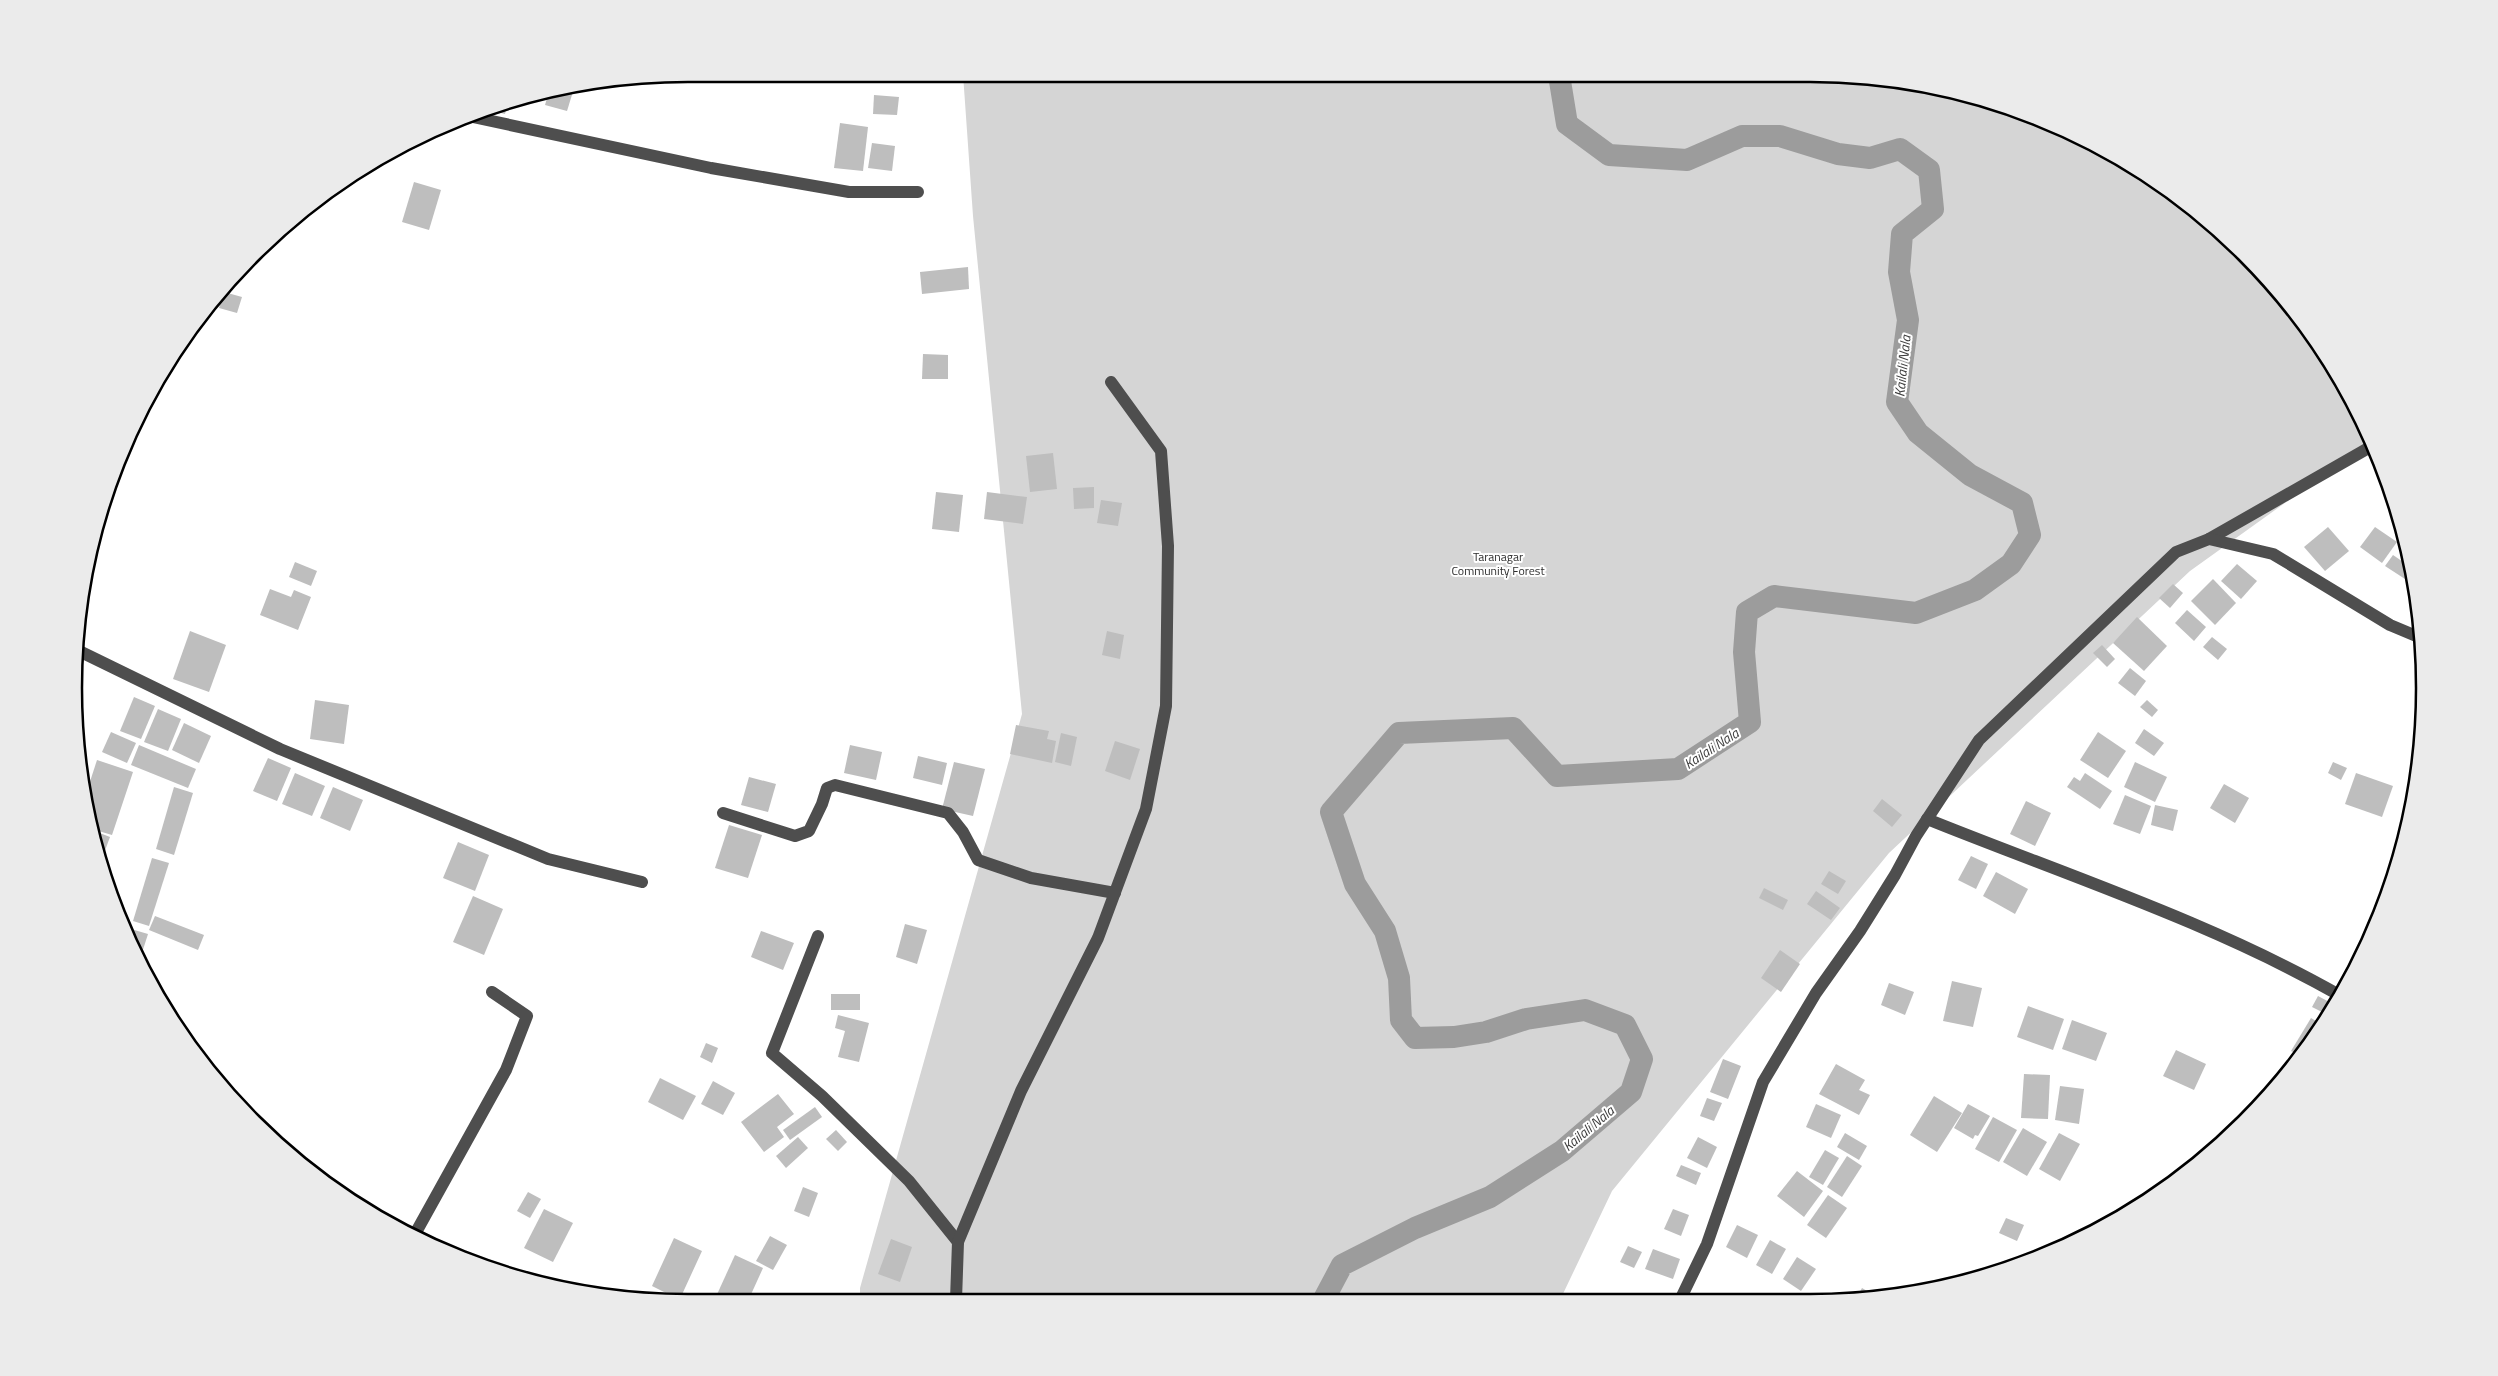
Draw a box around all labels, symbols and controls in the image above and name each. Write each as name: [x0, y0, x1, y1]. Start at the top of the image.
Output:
water label: Kailali Nala: [1888, 333, 1916, 398]
park label: Taranagar Community Forest: [1451, 547, 1545, 580]
water label: Kailali Nala: [1679, 722, 1743, 774]
water label: Kailali Nala: [1558, 1099, 1619, 1156]

